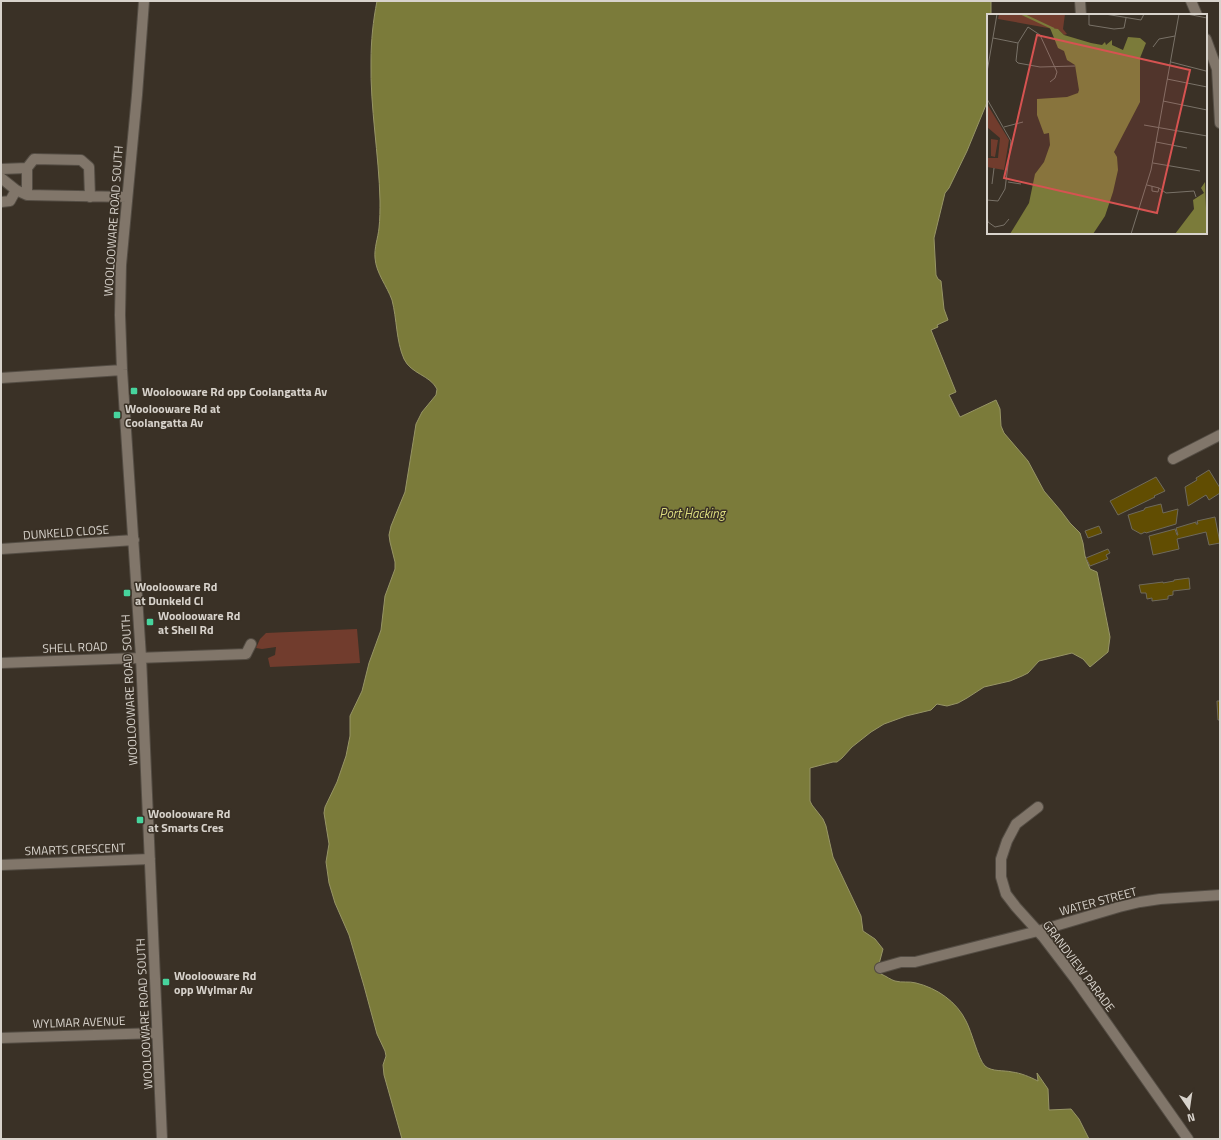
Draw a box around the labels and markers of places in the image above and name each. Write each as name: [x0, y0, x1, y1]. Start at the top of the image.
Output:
place label: Woolooware Rd opp Coolangatta Av: [142, 382, 327, 401]
marker: Woolooware Rd opp Coolangatta Av: [129, 386, 139, 396]
place label: Woolooware Rd at Coolangatta Av: [125, 399, 221, 432]
marker: Woolooware Rd at Coolangatta Av: [112, 410, 122, 420]
place label: Woolooware Rd at Dunkeld Cl: [135, 577, 217, 610]
marker: Woolooware Rd at Dunkeld Cl: [122, 588, 132, 598]
place label: Woolooware Rd at Shell Rd: [158, 606, 240, 639]
marker: Woolooware Rd at Shell Rd: [145, 617, 155, 627]
place label: Woolooware Rd at Smarts Cres: [148, 804, 230, 837]
marker: Woolooware Rd at Smarts Cres: [135, 815, 145, 825]
place label: Woolooware Rd opp Wylmar Av: [174, 966, 256, 999]
marker: Woolooware Rd opp Wylmar Av: [161, 977, 171, 987]

